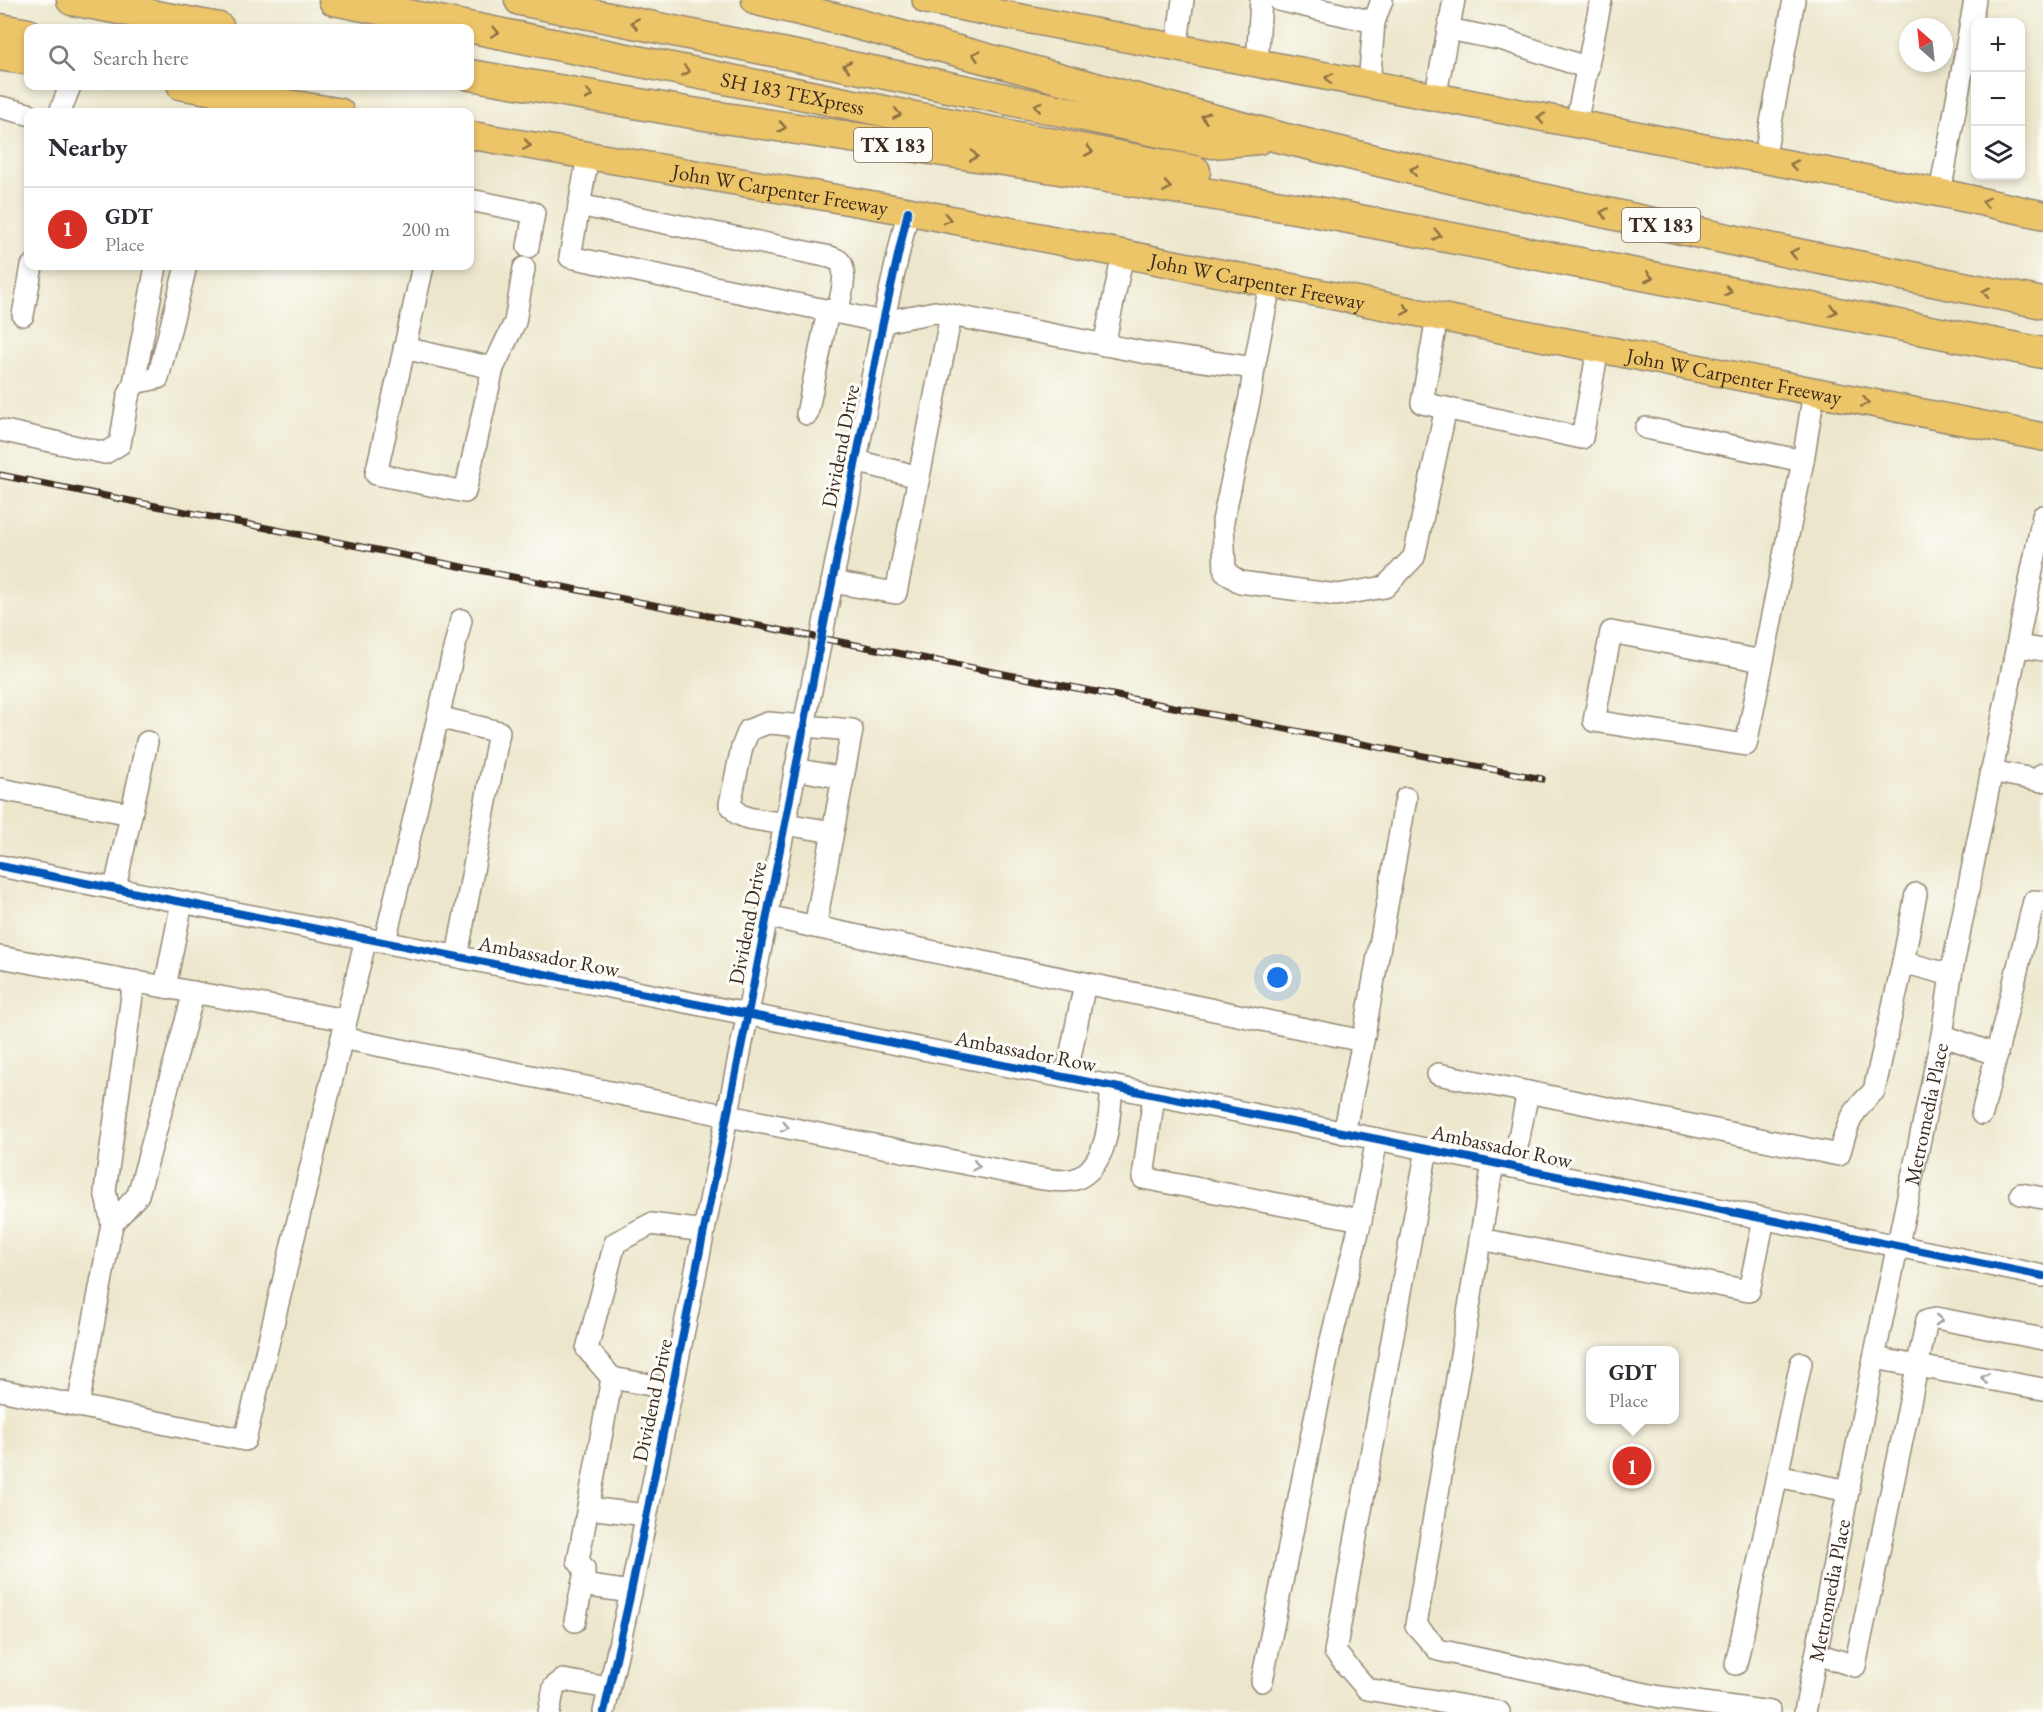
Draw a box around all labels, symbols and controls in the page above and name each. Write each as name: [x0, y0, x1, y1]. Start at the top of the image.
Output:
one-way arrow: [631, 17, 641, 30]
north arrow: [1899, 18, 1953, 72]
map controls: [1971, 18, 2025, 180]
button: +: [1971, 18, 2025, 72]
search box: [24, 24, 474, 90]
one-way arrow: [489, 25, 499, 38]
icon: search: [45, 41, 78, 74]
text: Search here: [93, 43, 188, 72]
one-way arrow: [971, 50, 981, 63]
one-way arrow: [842, 60, 852, 73]
one-way arrow: [680, 64, 690, 77]
street label: SH 183 TEXpress: [719, 65, 867, 120]
one-way arrow: [1324, 72, 1333, 84]
button: −: [1971, 72, 2025, 126]
one-way arrow: [585, 89, 594, 101]
one-way arrow: [1033, 100, 1043, 113]
one-way arrow: [892, 107, 902, 120]
one-way arrow: [1200, 112, 1211, 124]
one-way arrow: [1536, 112, 1546, 125]
one-way arrow: [776, 120, 786, 133]
button: layers: [1971, 126, 2025, 180]
road number: TX 183: [854, 128, 932, 162]
text: Nearby: [48, 130, 128, 164]
one-way arrow: [522, 138, 532, 151]
one-way arrow: [1084, 144, 1094, 157]
one-way arrow: [970, 150, 979, 162]
street label: John W Carpenter Freeway: [668, 157, 891, 221]
one-way arrow: [1790, 159, 1800, 172]
one-way arrow: [1409, 164, 1419, 177]
one-way arrow: [1162, 180, 1172, 193]
one-way arrow: [1981, 197, 1991, 210]
text: GDT: [105, 202, 153, 231]
one-way arrow: [1599, 207, 1609, 220]
road number: TX 183: [1622, 208, 1700, 242]
one-way arrow: [941, 212, 951, 225]
text: 1: [62, 216, 73, 242]
text: 200 m: [402, 216, 450, 242]
one-way arrow: [1432, 228, 1442, 241]
text: Place: [105, 231, 144, 257]
street label: John W Carpenter Freeway: [1146, 246, 1368, 315]
one-way arrow: [1790, 247, 1800, 260]
one-way arrow: [1643, 270, 1653, 283]
one-way arrow: [1723, 285, 1732, 297]
one-way arrow: [1981, 286, 1991, 299]
one-way arrow: [1400, 303, 1410, 316]
one-way arrow: [1828, 304, 1838, 317]
street label: John W Carpenter Freeway: [1622, 341, 1845, 410]
street label: Dividend Drive: [815, 382, 865, 510]
one-way arrow: [1859, 395, 1869, 408]
street label: Dividend Drive: [722, 859, 772, 987]
street label: Ambassador Row: [475, 929, 622, 983]
your location: [1263, 963, 1292, 992]
street label: Ambassador Row: [952, 1024, 1099, 1078]
street label: Metromedia Place: [1897, 1040, 1953, 1188]
street label: Ambassador Row: [1428, 1118, 1575, 1174]
one-way arrow: [780, 1120, 790, 1133]
one-way arrow: [971, 1159, 981, 1172]
one-way arrow: [1934, 1314, 1943, 1327]
street label: Dividend Drive: [626, 1336, 678, 1464]
popup: [1586, 1346, 1679, 1424]
text: GDT: [1609, 1358, 1656, 1387]
one-way arrow: [1981, 1373, 1990, 1385]
text: Place: [1609, 1387, 1648, 1413]
pin: 1: [1612, 1444, 1652, 1488]
street label: Metromedia Place: [1802, 1517, 1856, 1664]

